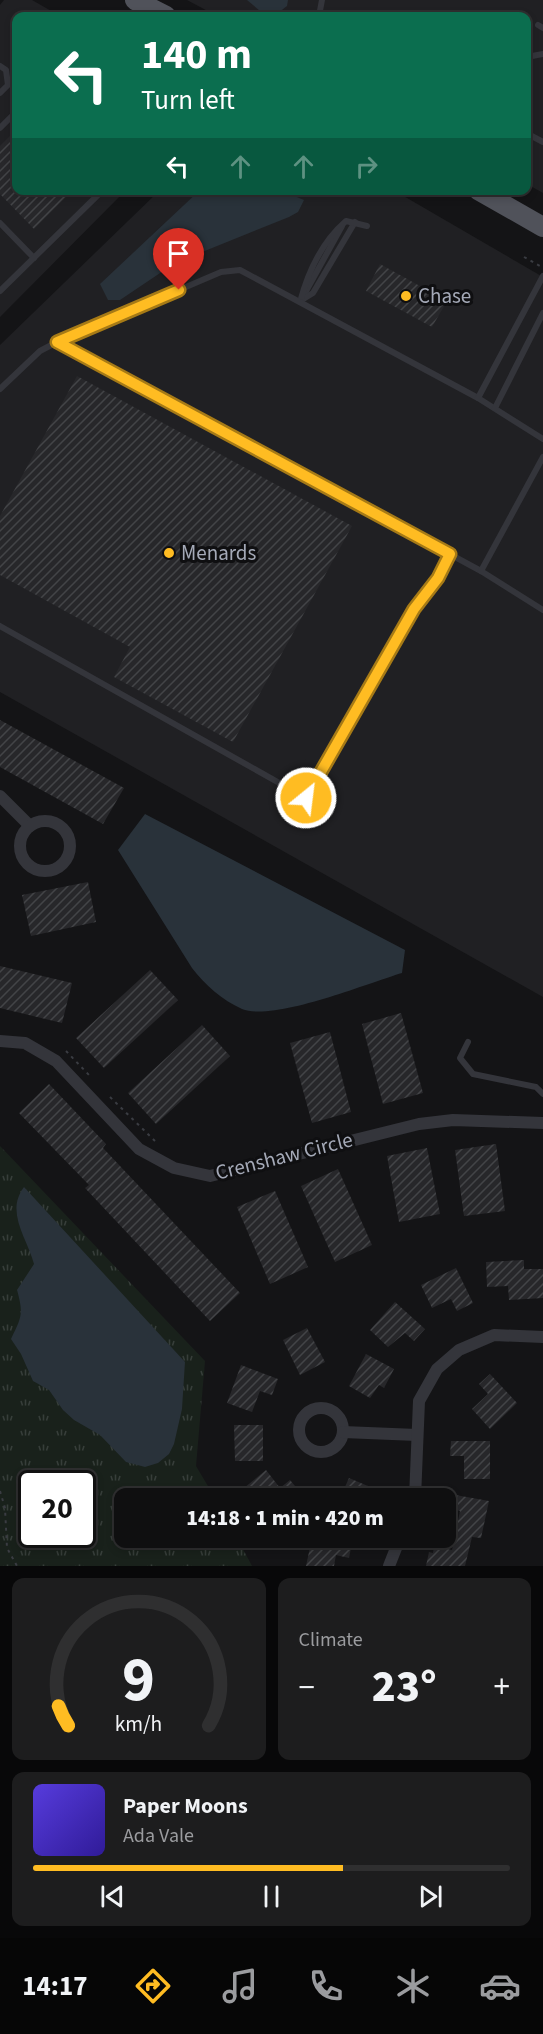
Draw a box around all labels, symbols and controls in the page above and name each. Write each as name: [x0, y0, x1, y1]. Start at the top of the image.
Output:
text: 140 m: [141, 25, 252, 85]
icon: left: [42, 36, 120, 114]
text: Turn left: [141, 81, 235, 120]
icon: left: [161, 150, 194, 183]
icon: ahead: [224, 150, 257, 183]
icon: ahead: [287, 150, 320, 183]
icon: right: [350, 150, 383, 183]
pin: [153, 228, 204, 290]
icon: arrive: [162, 237, 195, 270]
place label: Chase: [418, 281, 471, 311]
marker: Chase: [399, 289, 413, 303]
place label: Menards: [181, 538, 256, 568]
marker: Menards: [162, 546, 176, 560]
position arrow: [274, 766, 338, 830]
street label: Crenshaw Circle: [212, 1124, 356, 1188]
speed limit sign: 20: [18, 1470, 96, 1548]
text: 14:18 · 1 min · 420 m: [186, 1502, 384, 1534]
text: Climate: [299, 1626, 363, 1654]
text: 9: [122, 1636, 155, 1725]
text: 23°: [372, 1655, 437, 1719]
text: −: [299, 1664, 315, 1711]
text: +: [494, 1664, 510, 1711]
text: km/h: [115, 1709, 163, 1740]
text: Paper Moons: [123, 1790, 248, 1822]
text: Ada Vale: [123, 1822, 194, 1850]
icon: previous: [96, 1880, 129, 1913]
icon: pause: [255, 1880, 288, 1913]
icon: next: [414, 1880, 447, 1913]
icon: directions: [132, 1965, 174, 2007]
icon: music: [219, 1965, 261, 2007]
icon: phone: [305, 1965, 347, 2007]
icon: climate: [392, 1965, 434, 2007]
icon: car: [479, 1965, 521, 2007]
text: 14:17: [22, 1967, 87, 2006]

